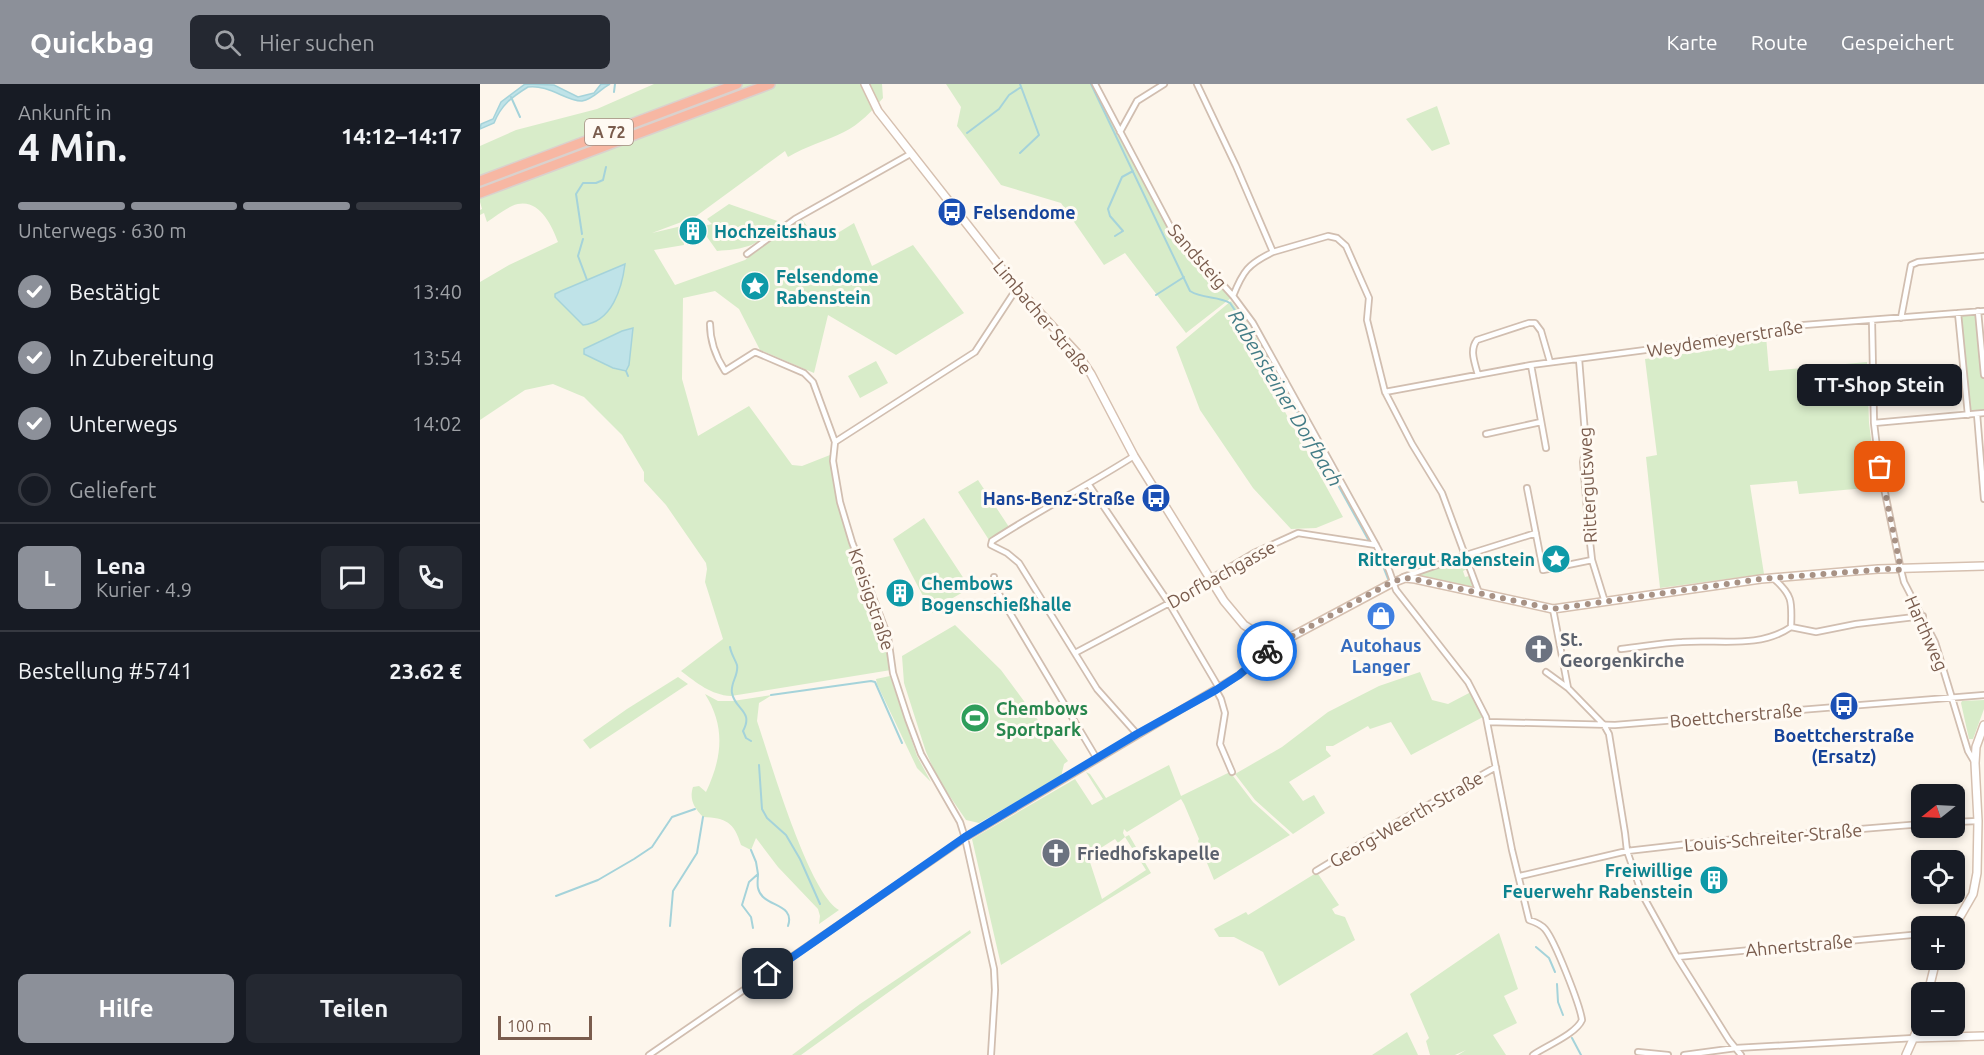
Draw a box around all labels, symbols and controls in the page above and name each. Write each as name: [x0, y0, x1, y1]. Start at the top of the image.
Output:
search box: [190, 15, 610, 69]
icon: search: [211, 26, 244, 59]
text: Quickbag: [30, 27, 154, 58]
text: Hier suchen: [259, 30, 375, 55]
text: Karte: [1666, 30, 1718, 54]
text: Route: [1751, 30, 1808, 54]
text: Gespeichert: [1841, 30, 1954, 54]
text: Ankunft in: [18, 101, 112, 124]
road number: A 72: [585, 119, 633, 145]
text: 14:12–14:17: [341, 123, 462, 148]
text: 4 Min.: [18, 125, 127, 168]
bus stop icon: Felsendome: [936, 196, 968, 228]
place label: Felsendome: [973, 202, 1076, 222]
building icon: Hochzeitshaus: [677, 215, 709, 247]
text: Unterwegs · 630 m: [18, 219, 186, 242]
street label: Sandsteig: [1165, 220, 1231, 292]
place label: Hochzeitshaus: [714, 221, 837, 241]
street label: Limbacher Straße: [990, 256, 1096, 378]
place label: Felsendome Rabenstein: [776, 266, 879, 307]
place icon: Felsendome Rabenstein: [739, 270, 771, 302]
icon: check: [18, 275, 51, 308]
text: Bestätigt: [69, 279, 160, 304]
text: 13:40: [412, 280, 462, 303]
water label: Rabensteiner Dorfbach: [1224, 306, 1348, 490]
street label: Weydemeyerstraße: [1645, 316, 1805, 360]
icon: check: [18, 341, 51, 374]
text: In Zubereitung: [69, 345, 214, 370]
text: 13:54: [412, 346, 462, 369]
callout: TT-Shop Stein: [1798, 365, 1962, 407]
text: TT-Shop Stein: [1814, 373, 1945, 396]
icon: check: [18, 407, 51, 440]
text: Unterwegs: [69, 411, 178, 436]
text: 14:02: [412, 412, 462, 435]
street label: Rittergutsweg: [1574, 426, 1600, 544]
pin: [1854, 441, 1905, 492]
icon: bag: [1863, 450, 1896, 483]
text: Geliefert: [69, 477, 156, 502]
bus stop icon: Hans-Benz-Straße: [1140, 482, 1172, 514]
place label: Hans-Benz-Straße: [983, 488, 1135, 508]
street label: Dorfbachgasse: [1163, 536, 1279, 612]
place icon: Rittergut Rabenstein: [1540, 543, 1572, 575]
street label: Kreisigstraße: [845, 545, 899, 653]
button: chat: [321, 546, 384, 609]
button: phone: [399, 546, 462, 609]
place label: Rittergut Rabenstein: [1357, 549, 1535, 569]
text: Lena: [96, 553, 146, 578]
text: L: [43, 565, 56, 590]
place label: Chembows Bogenschießhalle: [921, 573, 1072, 614]
building icon: Chembows Bogenschießhalle: [884, 577, 916, 609]
text: Kurier · 4.9: [96, 578, 192, 601]
street label: Harthweg: [1902, 592, 1952, 674]
shop icon: Autohaus Langer: [1365, 600, 1397, 632]
courier: [1237, 621, 1297, 681]
place label: St. Georgenkirche: [1560, 629, 1685, 670]
church icon: St. Georgenkirche: [1523, 633, 1555, 665]
icon: bike: [1251, 635, 1284, 668]
place label: Autohaus Langer: [1341, 635, 1421, 676]
text: Bestellung #5741: [18, 658, 193, 683]
text: 23.62 €: [389, 658, 462, 683]
bus stop icon: Boettcherstraße (Ersatz): [1828, 690, 1860, 722]
place label: Chembows Sportpark: [996, 698, 1088, 739]
street label: Boettcherstraße: [1669, 699, 1803, 731]
sports icon: Chembows Sportpark: [959, 702, 991, 734]
place label: Boettcherstraße (Ersatz): [1774, 725, 1914, 767]
street label: Georg-Weerth-Straße: [1326, 767, 1486, 871]
north arrow: [1911, 784, 1965, 838]
map controls: [1911, 784, 1965, 1036]
street label: Louis-Schreiter-Straße: [1683, 819, 1863, 855]
church icon: Friedhofskapelle: [1040, 837, 1072, 869]
place label: Friedhofskapelle: [1077, 843, 1220, 863]
button: locate: [1911, 850, 1965, 904]
place label: Freiwillige Feuerwehr Rabenstein: [1503, 860, 1693, 901]
building icon: Freiwillige Feuerwehr Rabenstein: [1698, 864, 1730, 896]
button: +: [1911, 916, 1965, 970]
street label: Ahnertstraße: [1744, 930, 1854, 960]
pin: [742, 948, 793, 999]
icon: home: [751, 957, 784, 990]
button: Hilfe: [18, 974, 234, 1043]
button: Teilen: [246, 974, 462, 1043]
button: −: [1911, 982, 1965, 1036]
scale bar: [498, 1013, 592, 1040]
text: 100 m: [507, 1017, 552, 1035]

